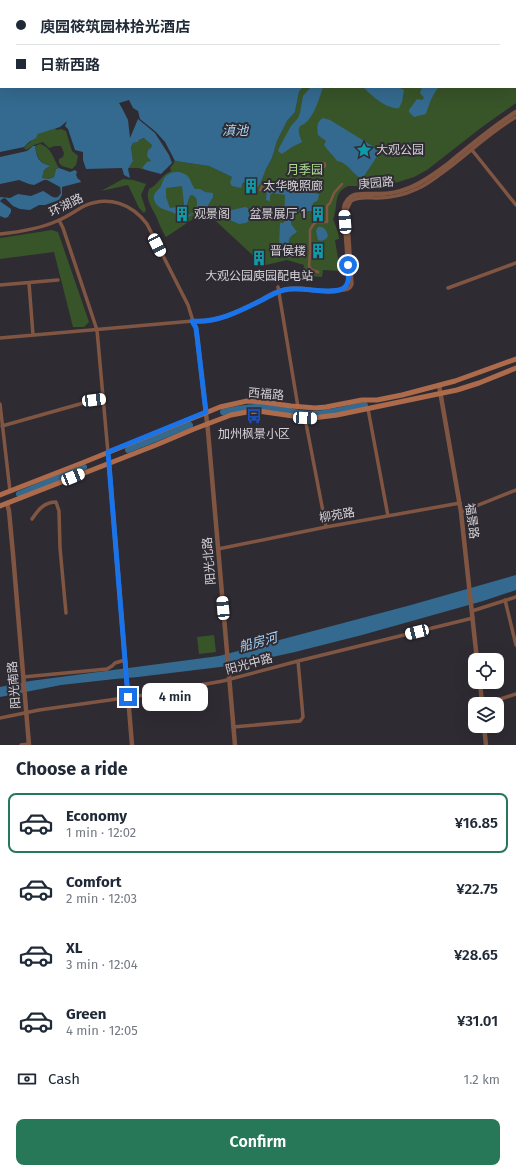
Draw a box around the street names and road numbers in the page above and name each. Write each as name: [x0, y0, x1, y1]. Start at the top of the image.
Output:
street label: 庚园路: [357, 174, 395, 192]
street label: 环湖路: [47, 191, 85, 219]
street label: 西福路: [247, 385, 285, 403]
street label: 福景路: [463, 502, 481, 540]
street label: 柳苑路: [318, 505, 356, 525]
street label: 阳光北路: [200, 536, 218, 586]
street label: 阳光中路: [224, 651, 274, 677]
street label: 阳光南路: [5, 660, 23, 710]

